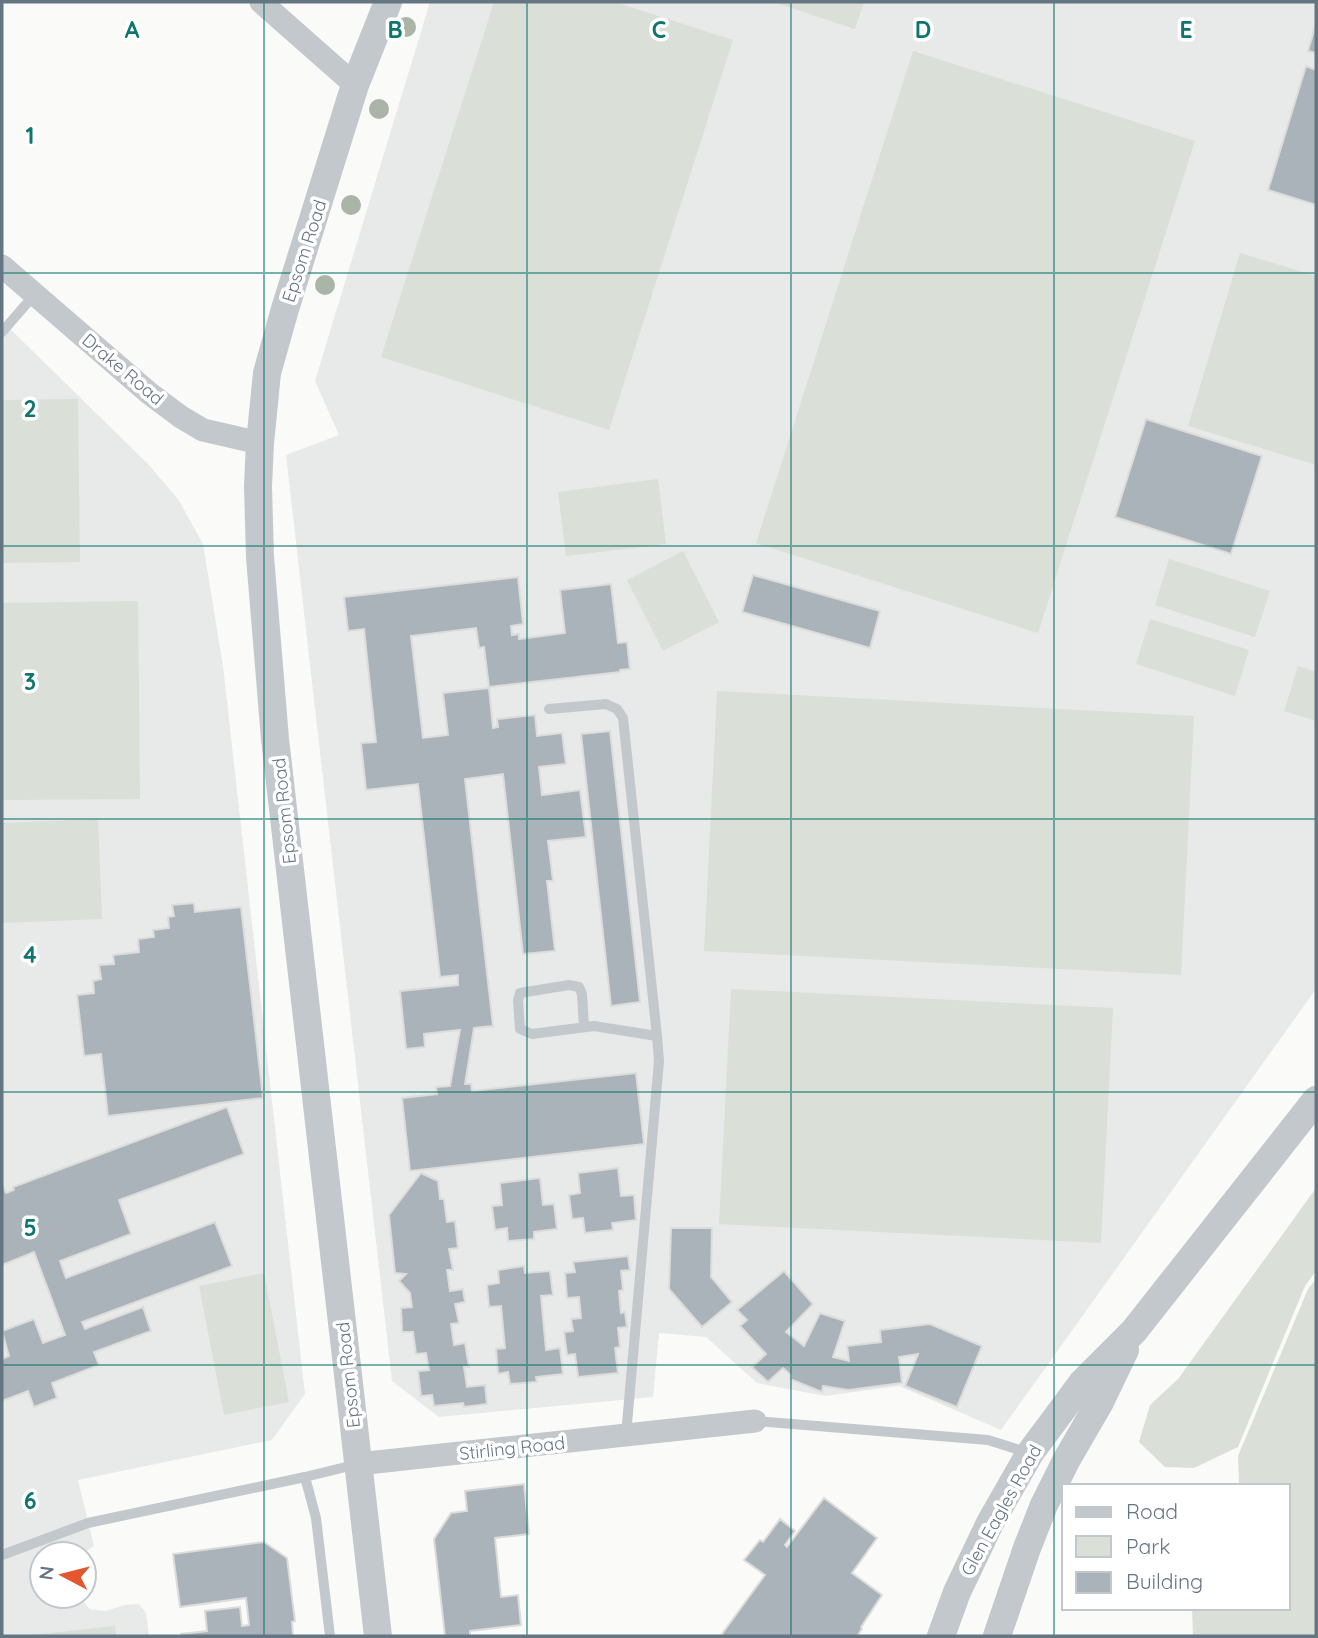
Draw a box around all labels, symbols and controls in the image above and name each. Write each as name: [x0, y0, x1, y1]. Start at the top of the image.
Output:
text: A: [125, 15, 140, 44]
text: B: [387, 15, 403, 44]
text: C: [652, 15, 666, 44]
text: D: [915, 15, 931, 44]
text: E: [1179, 15, 1193, 44]
text: 1: [26, 121, 34, 150]
street label: Epsom Road: [277, 197, 331, 305]
street label: Drake Road: [77, 328, 169, 410]
text: 2: [23, 394, 37, 423]
text: 3: [24, 667, 36, 696]
street label: Epsom Road: [267, 757, 301, 865]
text: 4: [23, 940, 37, 969]
text: 5: [23, 1213, 37, 1242]
street label: Epsom Road: [331, 1321, 365, 1429]
street label: Stirling Road: [458, 1431, 566, 1465]
street label: Glen Eagles Road: [955, 1440, 1047, 1580]
legend: [1062, 1484, 1290, 1610]
text: 6: [24, 1486, 36, 1515]
text: Road: [1126, 1498, 1178, 1524]
text: Park: [1126, 1533, 1170, 1559]
north arrow: [28, 1540, 98, 1610]
text: N: [33, 1565, 59, 1581]
text: Building: [1126, 1568, 1203, 1594]

